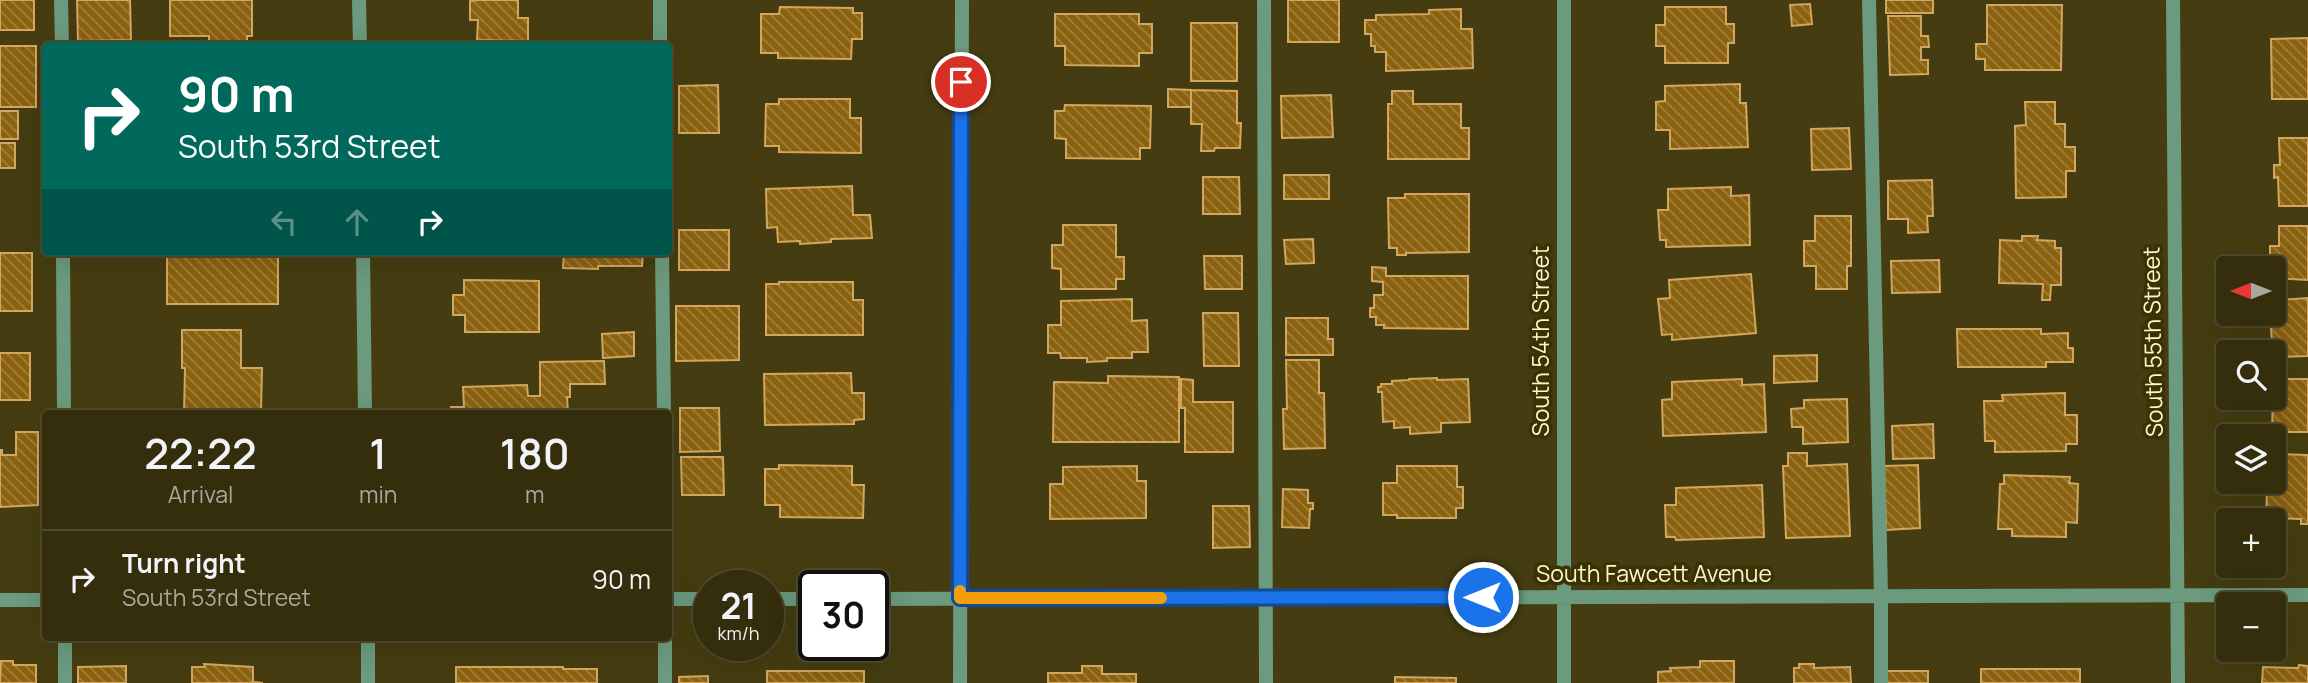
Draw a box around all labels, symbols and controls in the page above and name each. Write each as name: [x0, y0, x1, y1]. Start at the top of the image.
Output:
pin: [931, 52, 991, 112]
text: 90 m: [178, 60, 295, 127]
icon: arrive: [942, 63, 980, 101]
icon: right: [63, 70, 154, 161]
text: South 53rd Street: [178, 124, 441, 168]
icon: left: [265, 203, 303, 241]
icon: ahead: [338, 203, 376, 241]
icon: right: [411, 203, 449, 241]
street label: South 54th Street: [1524, 246, 1556, 436]
street label: South 55th Street: [2134, 246, 2170, 438]
north arrow: [2216, 256, 2286, 326]
map controls: [2216, 256, 2286, 662]
button: search: [2216, 340, 2286, 410]
text: 22:22: [144, 424, 257, 482]
text: 1: [369, 424, 387, 482]
text: 180: [500, 424, 570, 482]
button: layers: [2216, 424, 2286, 494]
text: Arrival: [168, 478, 233, 510]
text: min: [359, 478, 397, 510]
text: m: [525, 478, 544, 510]
button: +: [2216, 508, 2286, 578]
text: Turn right: [122, 545, 246, 581]
street label: South Fawcett Avenue: [1536, 557, 1772, 589]
icon: right: [63, 560, 101, 598]
position arrow: [1446, 560, 1520, 634]
text: 90 m: [592, 561, 651, 597]
speed limit sign: 30: [798, 570, 889, 661]
text: South 53rd Street: [122, 581, 311, 613]
text: 21: [720, 582, 757, 630]
button: −: [2216, 592, 2286, 662]
text: km/h: [718, 621, 759, 645]

